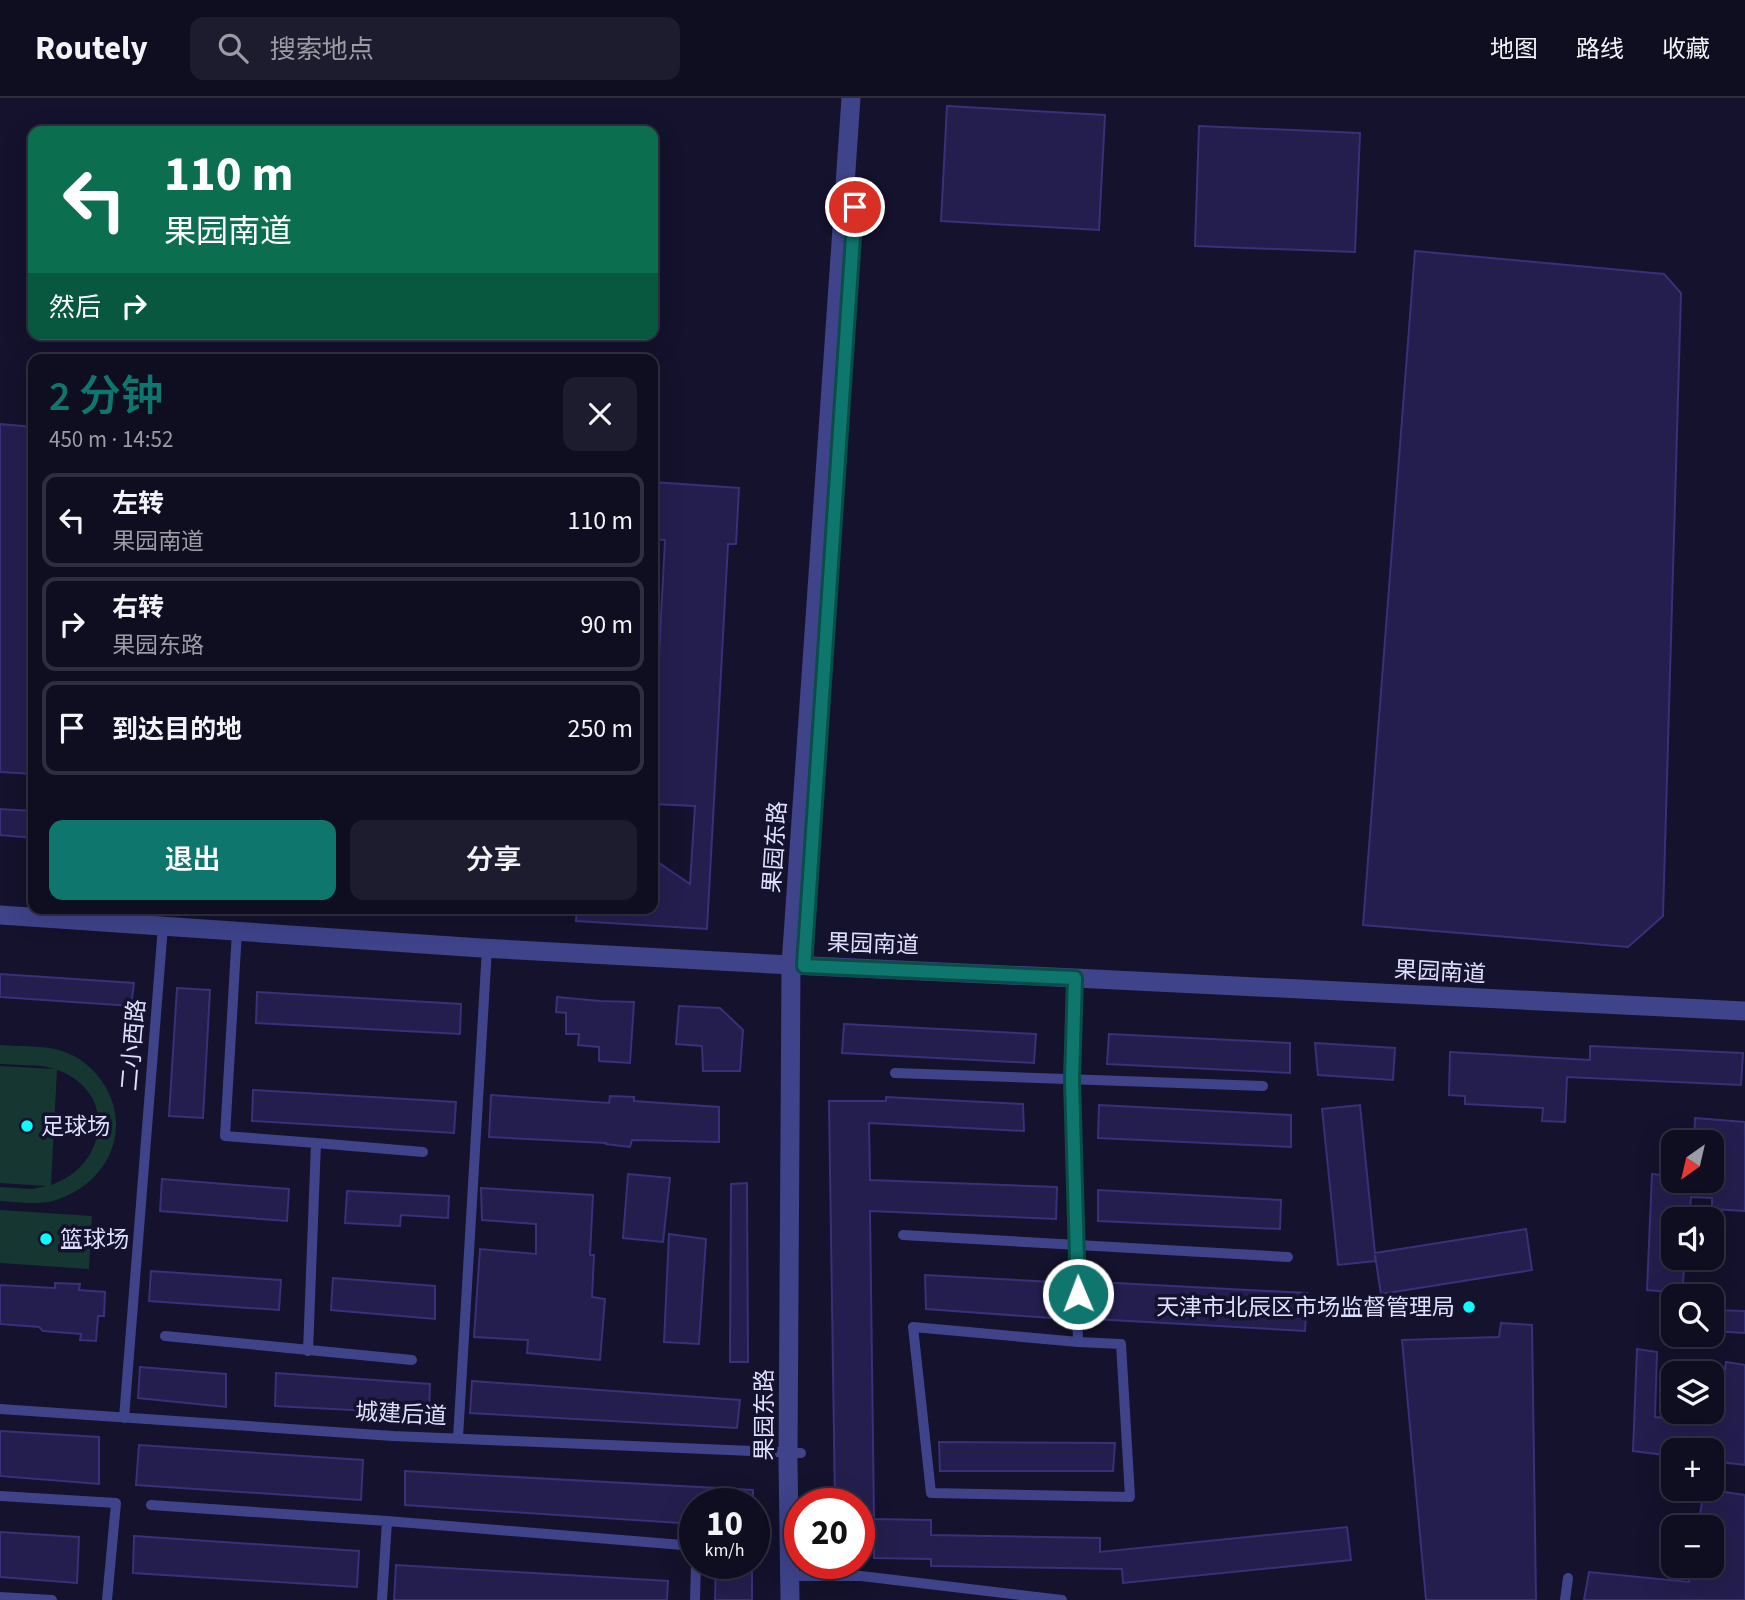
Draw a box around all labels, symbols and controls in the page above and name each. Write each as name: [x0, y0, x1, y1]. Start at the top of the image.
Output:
search box: [190, 17, 680, 80]
text: Routely: [35, 25, 148, 72]
icon: search: [214, 29, 252, 67]
text: 搜索地点: [270, 31, 374, 68]
text: 地图: [1490, 32, 1538, 67]
text: 路线: [1576, 32, 1624, 67]
text: 收藏: [1662, 32, 1710, 67]
text: 110 m: [164, 140, 293, 210]
icon: left: [49, 154, 140, 245]
pin: [825, 177, 885, 237]
icon: arrive: [836, 188, 874, 226]
text: 果园南道: [164, 209, 292, 255]
icon: right: [115, 287, 153, 325]
text: 然后: [49, 289, 101, 326]
text: 2 分钟: [49, 367, 163, 427]
button: close: [563, 377, 637, 451]
text: 450 m · 14:52: [49, 423, 173, 456]
text: 左转: [112, 485, 164, 522]
icon: left: [53, 501, 91, 539]
text: 110 m: [567, 502, 633, 539]
text: 果园南道: [112, 525, 204, 558]
text: 右转: [112, 589, 164, 626]
icon: right: [53, 605, 91, 643]
text: 90 m: [580, 606, 633, 643]
text: 果园东路: [112, 629, 204, 662]
icon: arrive: [53, 709, 91, 747]
text: 250 m: [567, 710, 633, 747]
text: 到达目的地: [112, 711, 242, 748]
street label: 果园东路: [755, 800, 795, 894]
button: 退出: [49, 820, 336, 900]
button: 分享: [350, 820, 637, 900]
street label: 果园南道: [826, 926, 920, 962]
street label: 果园南道: [1393, 953, 1487, 991]
street label: 二小西路: [113, 998, 153, 1092]
place label: 足球场: [41, 1110, 110, 1143]
marker: 足球场: [19, 1118, 35, 1134]
north arrow: [1661, 1130, 1724, 1194]
map controls: [1661, 1130, 1724, 1578]
button: sound: [1661, 1207, 1724, 1270]
place label: 篮球场: [60, 1223, 129, 1256]
marker: 篮球场: [38, 1231, 54, 1247]
position arrow: [1041, 1257, 1115, 1331]
button: search: [1661, 1284, 1724, 1347]
place label: 天津市北辰区市场监督管理局: [1156, 1291, 1455, 1324]
marker: 天津市北辰区市场监督管理局: [1461, 1299, 1477, 1315]
button: layers: [1661, 1361, 1724, 1424]
street label: 果园东路: [748, 1369, 781, 1461]
street label: 城建后道: [354, 1395, 448, 1433]
button: +: [1661, 1438, 1724, 1501]
speed limit sign: 20: [784, 1488, 875, 1579]
text: 10: [706, 1499, 743, 1549]
button: −: [1661, 1515, 1724, 1578]
text: km/h: [705, 1538, 744, 1563]

